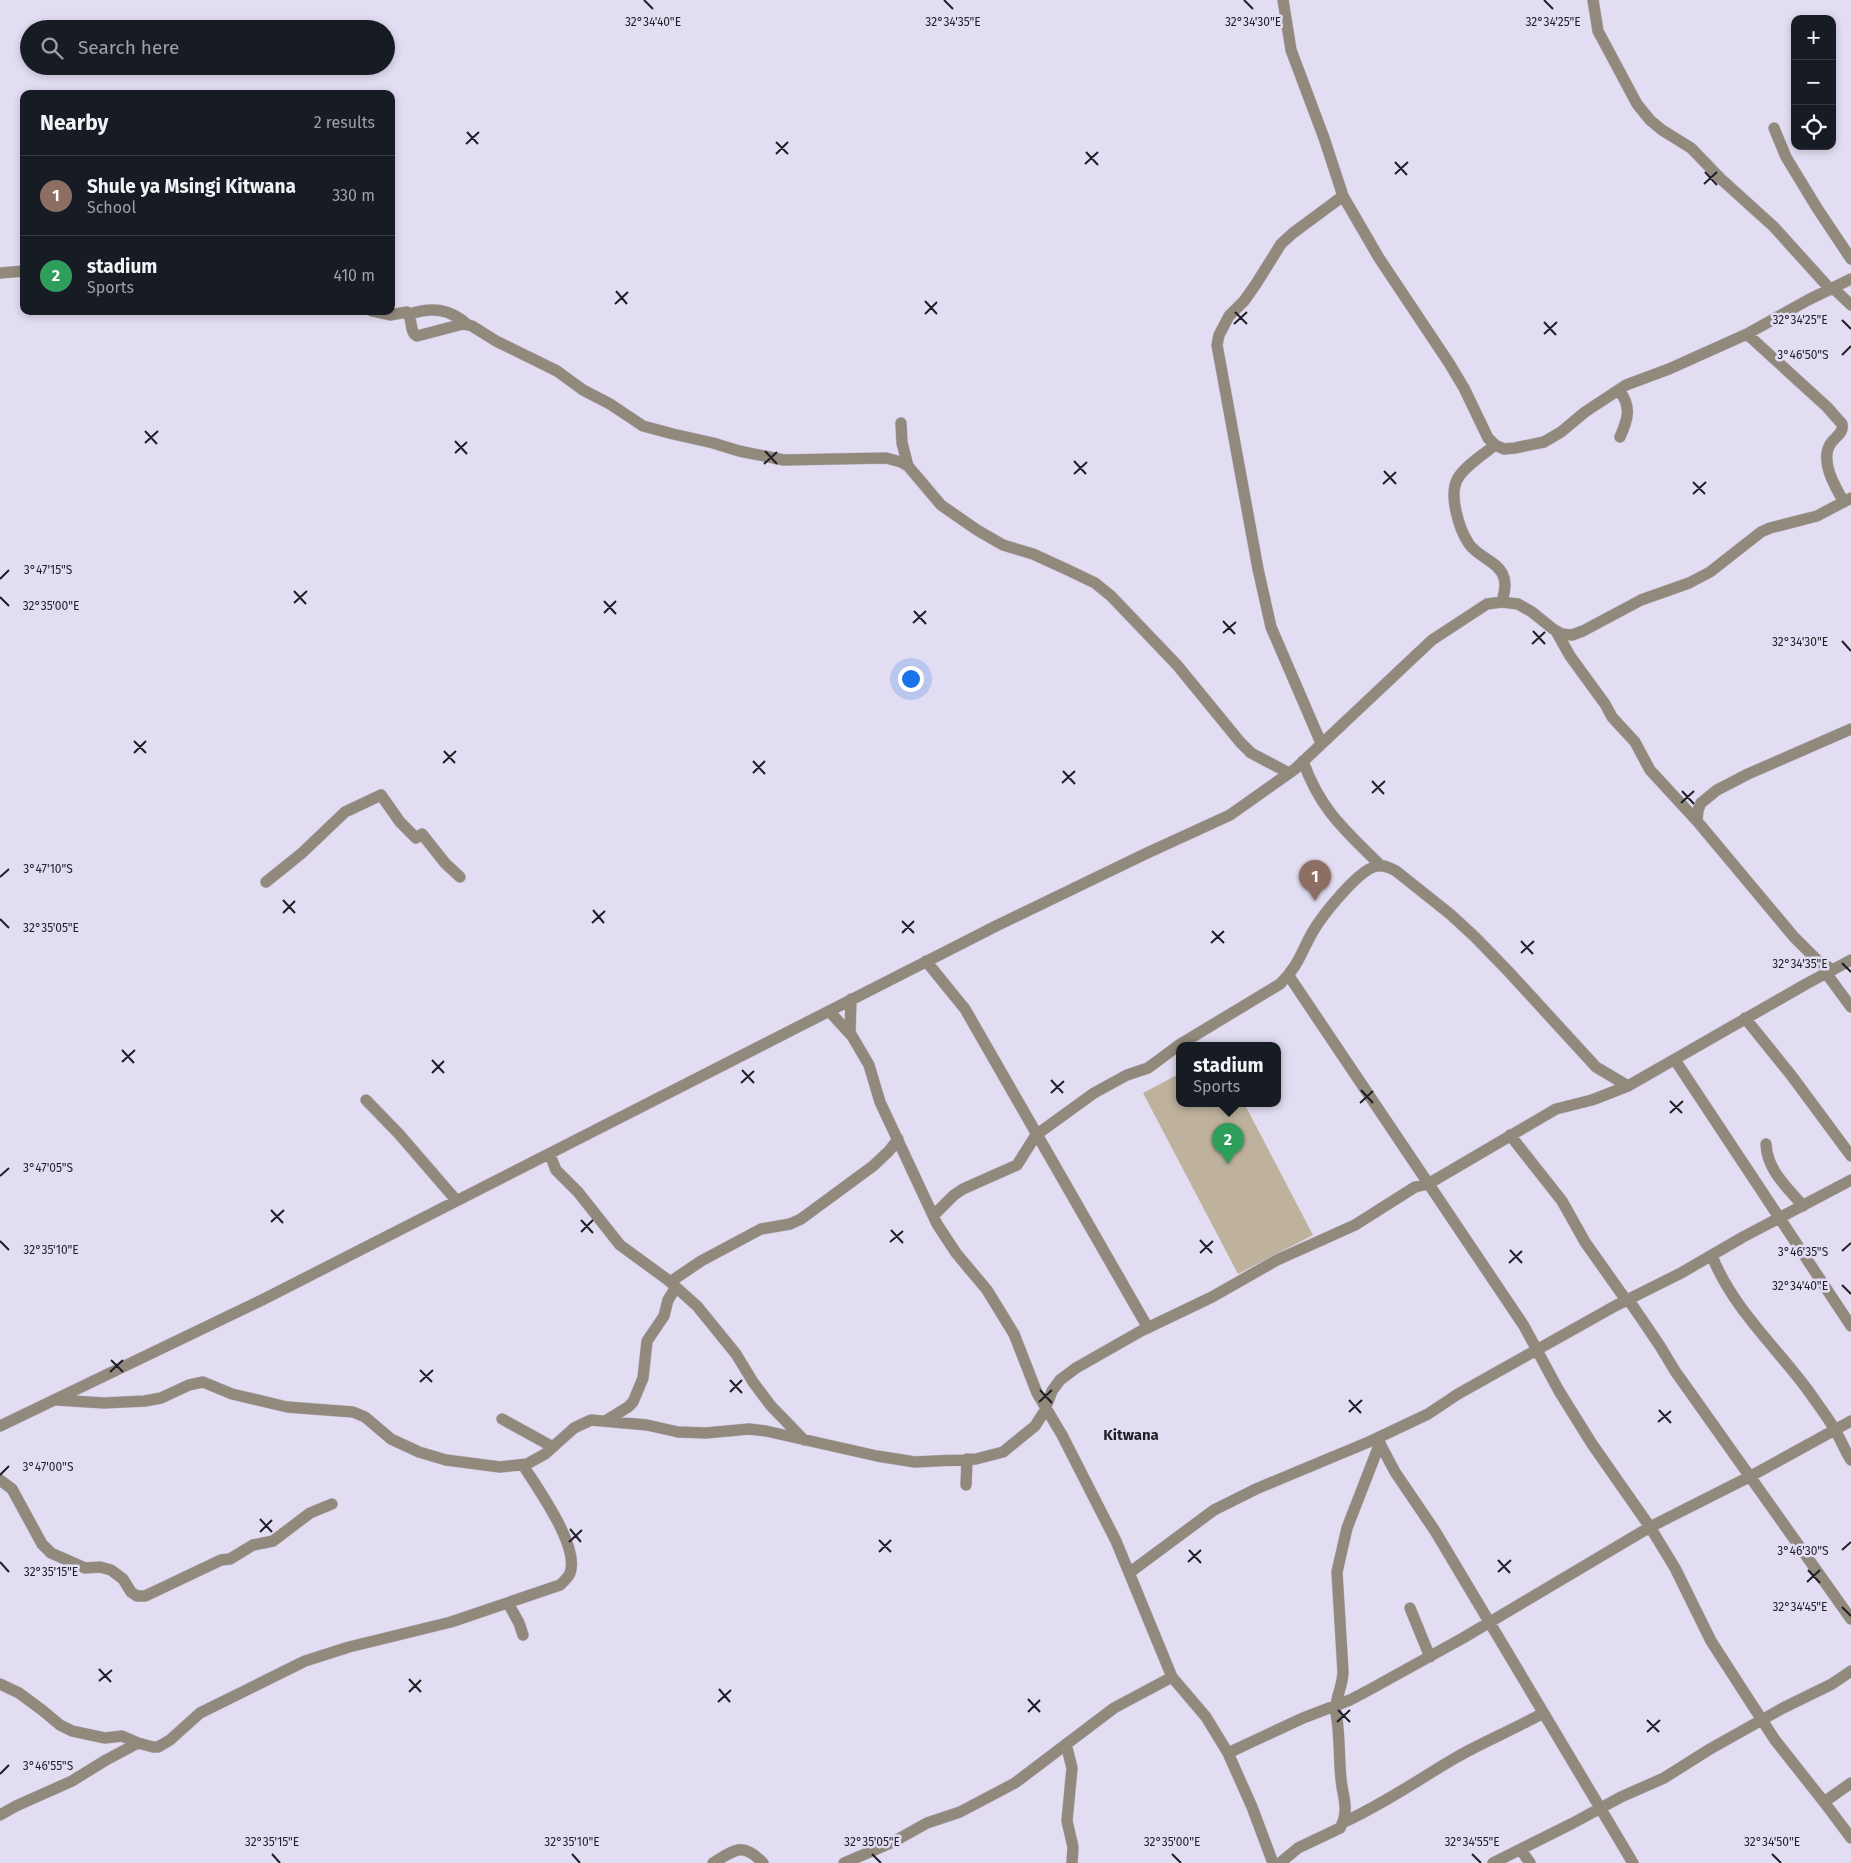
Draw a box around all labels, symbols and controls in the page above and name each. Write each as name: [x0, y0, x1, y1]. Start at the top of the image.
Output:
text: 32°34'40"E: [625, 15, 681, 29]
text: 32°34'35"E: [925, 15, 981, 29]
text: 32°34'30"E: [1225, 15, 1281, 29]
text: 32°34'25"E: [1525, 15, 1581, 29]
map controls: [1791, 15, 1836, 150]
button: +: [1791, 15, 1836, 60]
search box: [20, 20, 395, 75]
icon: search: [38, 34, 66, 62]
text: Search here: [78, 36, 179, 59]
button: −: [1791, 60, 1836, 105]
button: locate: [1791, 105, 1836, 150]
text: Nearby: [40, 110, 108, 136]
text: 2 results: [314, 113, 375, 132]
text: Shule ya Msingi Kitwana: [87, 175, 296, 198]
text: 1: [52, 186, 60, 205]
text: 330 m: [332, 186, 375, 205]
text: School: [87, 198, 136, 217]
text: stadium: [87, 255, 157, 278]
text: 2: [52, 266, 60, 285]
text: 410 m: [334, 266, 375, 285]
text: Sports: [87, 278, 134, 297]
text: 32°34'25"E: [1772, 313, 1828, 327]
text: 3°46'50"S: [1777, 348, 1829, 362]
text: 3°47'15"S: [24, 563, 73, 577]
text: 32°35'00"E: [23, 599, 79, 613]
text: 32°34'30"E: [1772, 635, 1828, 649]
your location: [898, 666, 924, 692]
pin: 1: [1299, 860, 1331, 901]
text: 3°47'10"S: [23, 862, 73, 876]
text: 32°35'05"E: [23, 921, 79, 935]
text: 32°34'35"E: [1772, 957, 1828, 971]
popup: [1176, 1042, 1281, 1107]
text: stadium: [1193, 1054, 1264, 1077]
text: Sports: [1193, 1077, 1240, 1096]
pin: 2: [1212, 1123, 1244, 1164]
text: 3°47'05"S: [23, 1161, 73, 1175]
text: 32°35'10"E: [23, 1243, 79, 1257]
text: 3°46'35"S: [1778, 1245, 1829, 1259]
text: 32°34'40"E: [1772, 1279, 1828, 1293]
district label: Kitwana: [1103, 1426, 1159, 1444]
text: 3°47'00"S: [23, 1460, 74, 1474]
text: 3°46'30"S: [1777, 1544, 1829, 1558]
text: 32°35'15"E: [24, 1565, 78, 1579]
text: 32°34'45"E: [1772, 1600, 1828, 1614]
text: 3°46'55"S: [23, 1759, 74, 1773]
text: 32°35'15"E: [245, 1835, 299, 1849]
text: 32°35'10"E: [544, 1835, 600, 1849]
text: 32°35'05"E: [844, 1835, 900, 1849]
text: 32°35'00"E: [1144, 1835, 1200, 1849]
text: 32°34'55"E: [1444, 1835, 1500, 1849]
text: 32°34'50"E: [1744, 1835, 1800, 1849]

